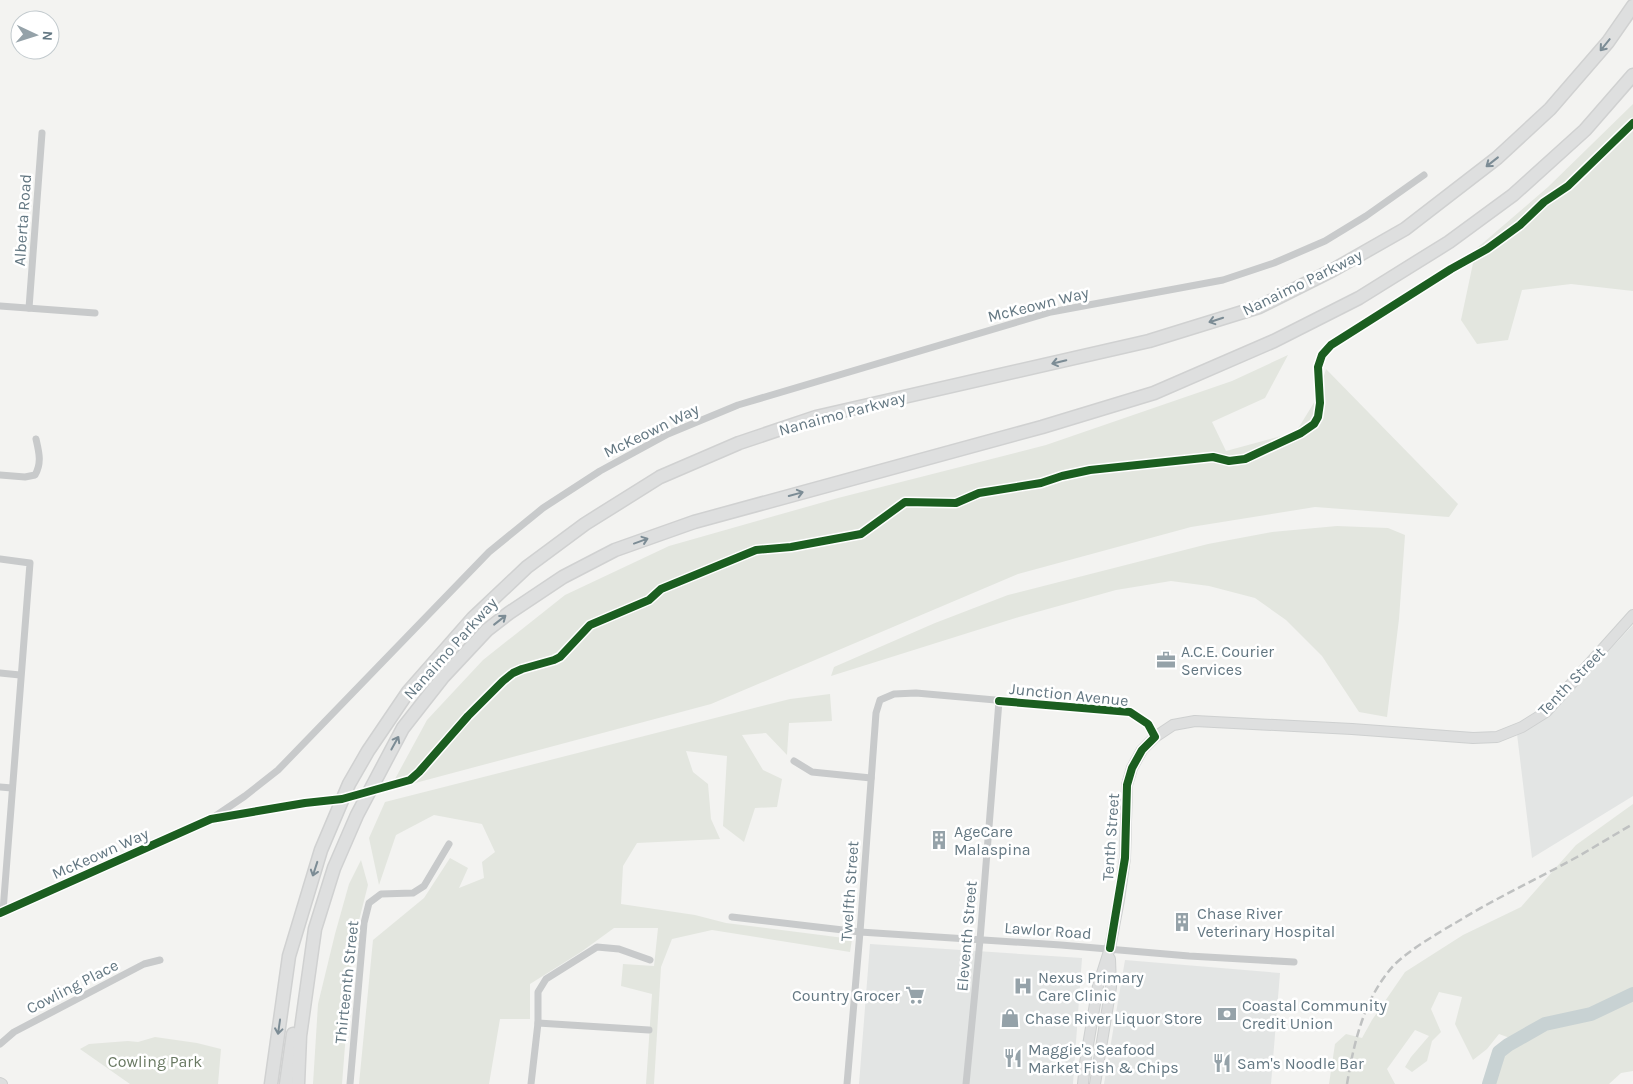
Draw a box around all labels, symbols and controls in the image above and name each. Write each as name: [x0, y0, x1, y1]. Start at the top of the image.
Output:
north arrow: [10, 10, 60, 60]
text: N: [39, 30, 56, 41]
one-way arrow: [1599, 39, 1610, 52]
one-way arrow: [1486, 156, 1499, 167]
street label: Alberta Road: [10, 173, 35, 267]
street label: Nanaimo Parkway: [1239, 245, 1366, 320]
street label: McKeown Way: [986, 283, 1091, 326]
one-way arrow: [1209, 316, 1225, 325]
one-way arrow: [1052, 358, 1068, 367]
street label: Nanaimo Parkway: [776, 387, 908, 440]
street label: McKeown Way: [600, 399, 702, 462]
one-way arrow: [788, 489, 804, 498]
one-way arrow: [633, 536, 648, 545]
street label: Nanaimo Parkway: [400, 593, 502, 703]
one-way arrow: [493, 614, 506, 625]
place label: A.C.E. Courier Services: [1181, 642, 1274, 679]
street label: Tenth Street: [1534, 643, 1609, 720]
office icon: A.C.E. Courier Services: [1155, 649, 1177, 671]
street label: Junction Avenue: [1008, 679, 1129, 710]
one-way arrow: [390, 736, 400, 750]
street label: Tenth Street: [1098, 792, 1123, 882]
place label: AgeCare Malaspina: [954, 822, 1031, 859]
street label: McKeown Way: [49, 823, 152, 883]
building icon: AgeCare Malaspina: [928, 829, 950, 851]
street label: Twelfth Street: [837, 840, 862, 942]
one-way arrow: [309, 861, 319, 877]
street label: Eleventh Street: [952, 880, 981, 992]
place label: Chase River Veterinary Hospital: [1197, 904, 1335, 941]
building icon: Chase River Veterinary Hospital: [1171, 911, 1193, 933]
street label: Lawlor Road: [1004, 918, 1092, 943]
street label: Thirteenth Street: [331, 920, 362, 1045]
street label: Cowling Place: [23, 955, 121, 1018]
place label: Nexus Primary Care Clinic: [1038, 968, 1144, 1005]
hospital icon: Nexus Primary Care Clinic: [1012, 975, 1034, 997]
supermarket icon: Country Grocer: [904, 984, 926, 1006]
place label: Country Grocer: [792, 986, 900, 1005]
place label: Coastal Community Credit Union: [1242, 996, 1387, 1033]
bank icon: Coastal Community Credit Union: [1216, 1003, 1238, 1025]
shop icon: Chase River Liquor Store: [999, 1007, 1021, 1029]
place label: Chase River Liquor Store: [1025, 1009, 1202, 1028]
one-way arrow: [273, 1019, 283, 1035]
place label: Maggie's Seafood Market Fish & Chips: [1028, 1040, 1179, 1077]
restaurant icon: Maggie's Seafood Market Fish & Chips: [1002, 1047, 1024, 1069]
park label: Cowling Park: [108, 1052, 202, 1071]
restaurant icon: Sam's Noodle Bar: [1211, 1052, 1233, 1074]
place label: Sam's Noodle Bar: [1237, 1054, 1364, 1073]

